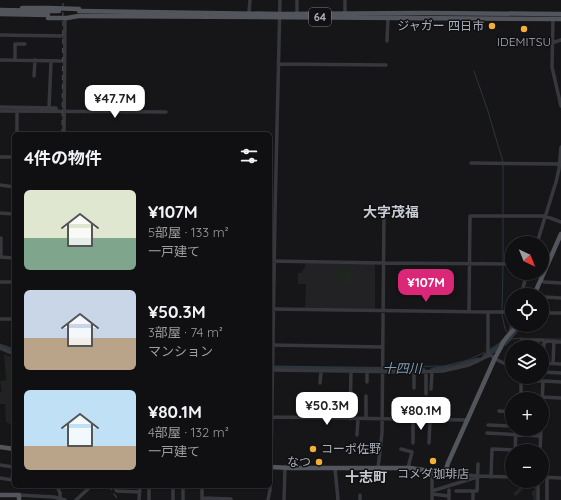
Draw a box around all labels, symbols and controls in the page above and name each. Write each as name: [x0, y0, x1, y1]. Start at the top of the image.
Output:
road number: 64: [309, 8, 331, 26]
place label: ジャガー 四日市: [397, 18, 484, 33]
marker: ジャガー 四日市: [487, 21, 497, 31]
marker: IDEMITSU: [519, 24, 529, 34]
place label: IDEMITSU: [497, 34, 551, 49]
pin: ¥47.7M: [82, 85, 148, 119]
text: ¥47.7M: [94, 90, 136, 106]
icon: filters: [238, 145, 260, 167]
text: 4件の物件: [24, 147, 102, 168]
text: ¥107M: [148, 201, 198, 222]
district label: 大字茂福: [363, 203, 419, 221]
icon: home: [56, 206, 104, 254]
text: 5部屋 · 133 m²: [148, 224, 229, 240]
north arrow: [505, 236, 549, 280]
map controls: [505, 236, 549, 488]
text: 一戸建て: [148, 243, 200, 259]
pin: ¥107M: [398, 269, 454, 303]
text: ¥107M: [407, 274, 445, 290]
button: locate: [505, 288, 549, 332]
text: ¥50.3M: [148, 301, 206, 322]
icon: home: [56, 306, 104, 354]
text: 3部屋 · 74 m²: [148, 324, 223, 340]
button: layers: [505, 340, 549, 384]
text: マンション: [148, 343, 213, 359]
water label: 十四川: [382, 360, 423, 376]
pin: ¥50.3M: [294, 392, 360, 426]
button: +: [505, 392, 549, 436]
text: ¥50.3M: [305, 397, 349, 413]
pin: ¥80.1M: [388, 397, 454, 431]
text: ¥80.1M: [148, 401, 202, 422]
text: ¥80.1M: [400, 402, 442, 418]
icon: home: [56, 406, 104, 454]
text: 4部屋 · 132 m²: [148, 424, 229, 440]
place label: コーポ佐野: [321, 441, 381, 456]
text: 一戸建て: [148, 443, 200, 459]
marker: コーポ佐野: [308, 444, 318, 454]
button: −: [505, 444, 549, 488]
place label: なつ: [287, 454, 311, 469]
marker: コメダ珈琲店: [428, 456, 438, 466]
marker: なつ: [314, 457, 324, 467]
place label: コメダ珈琲店: [397, 466, 469, 481]
district label: 十志町: [345, 468, 387, 486]

